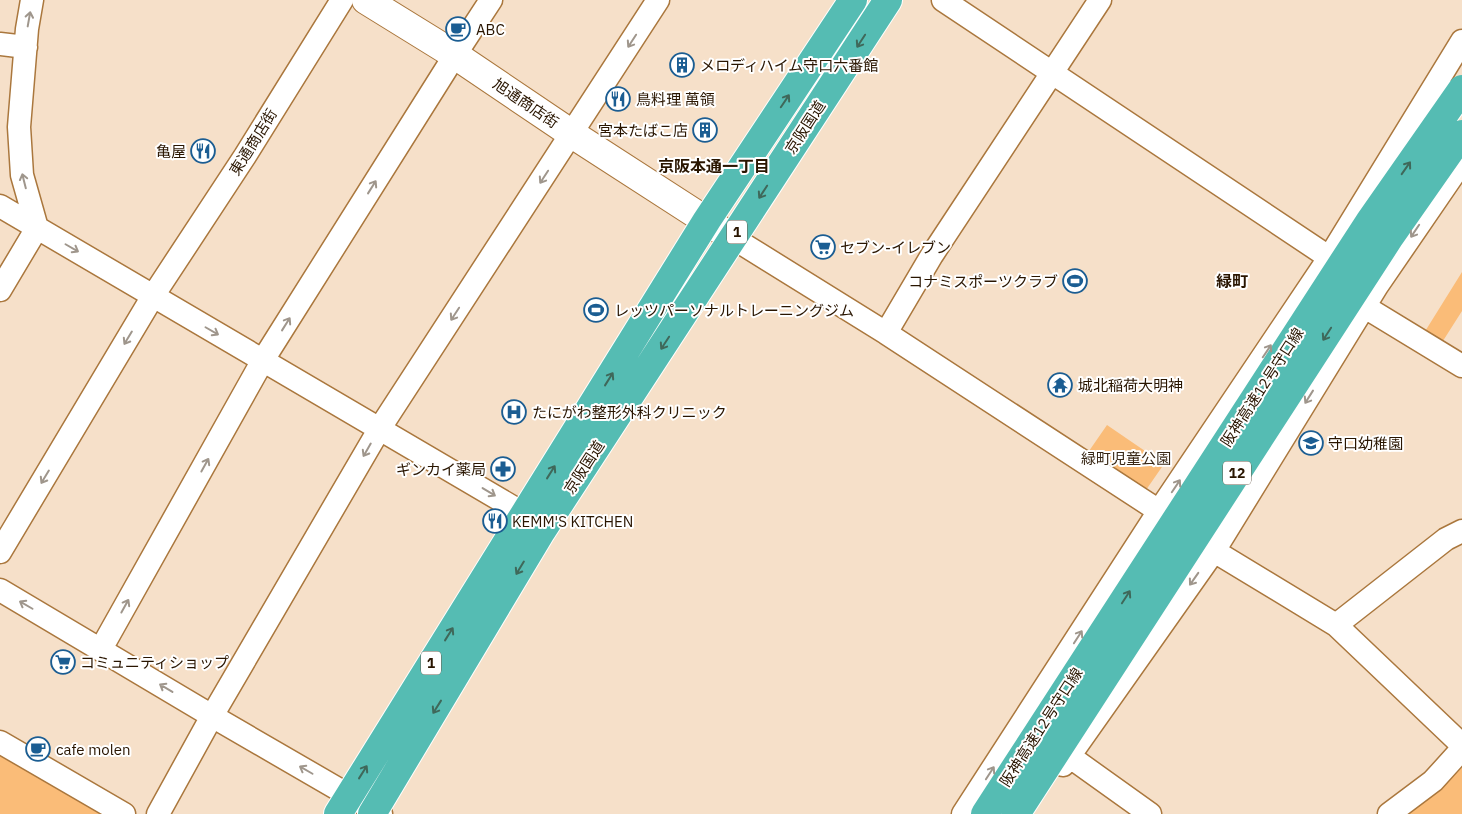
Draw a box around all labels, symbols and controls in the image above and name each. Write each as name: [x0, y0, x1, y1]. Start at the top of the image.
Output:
one-way arrow: [24, 12, 34, 28]
cafe icon: ABC: [445, 16, 471, 42]
place label: ABC: [476, 20, 505, 39]
one-way arrow: [627, 34, 637, 48]
one-way arrow: [856, 34, 866, 48]
building icon: メロディハイム守口六番館: [669, 52, 695, 78]
place label: メロディハイム守口六番館: [700, 56, 878, 75]
street label: 旭通商店街: [490, 74, 562, 132]
restaurant icon: 鳥料理 萬領: [605, 86, 631, 112]
place label: 鳥料理 萬領: [636, 90, 715, 109]
one-way arrow: [780, 95, 790, 109]
street label: 京阪国道: [781, 97, 829, 157]
street label: 東通商店街: [225, 105, 281, 179]
building icon: 宮本たばこ店: [692, 117, 718, 143]
place label: 宮本たばこ店: [598, 121, 688, 140]
restaurant icon: 亀屋: [190, 138, 216, 164]
place label: 亀屋: [156, 142, 186, 161]
district label: 京阪本通一丁目: [658, 156, 770, 176]
one-way arrow: [1401, 161, 1411, 175]
one-way arrow: [538, 170, 548, 184]
one-way arrow: [19, 173, 28, 189]
one-way arrow: [368, 180, 378, 194]
one-way arrow: [758, 184, 768, 198]
road number: 1: [727, 220, 747, 243]
one-way arrow: [1410, 224, 1420, 238]
supermarket icon: セブン-イレブン: [810, 234, 836, 260]
place label: セブン-イレブン: [840, 238, 951, 257]
one-way arrow: [65, 244, 79, 254]
sports icon: コナミスポーツクラブ: [1062, 268, 1088, 294]
district label: 緑町: [1216, 271, 1248, 291]
place label: コナミスポーツクラブ: [908, 272, 1058, 291]
sports icon: レッツパーソナルトレーニングジム: [583, 297, 609, 323]
place label: レッツパーソナルトレーニングジム: [614, 301, 854, 320]
one-way arrow: [450, 306, 460, 320]
one-way arrow: [281, 318, 291, 332]
street label: 阪神高速12号守口線: [1216, 324, 1308, 450]
one-way arrow: [205, 326, 219, 336]
one-way arrow: [1322, 327, 1332, 341]
one-way arrow: [123, 330, 133, 344]
one-way arrow: [660, 336, 670, 350]
one-way arrow: [1262, 344, 1272, 358]
temple icon: 城北稲荷大明神: [1047, 372, 1073, 398]
one-way arrow: [604, 373, 614, 387]
place label: 城北稲荷大明神: [1078, 376, 1183, 395]
one-way arrow: [1304, 390, 1314, 404]
hospital icon: たにがわ整形外科クリニック: [501, 399, 527, 425]
place label: たにがわ整形外科クリニック: [532, 403, 727, 422]
school or university icon: 守口幼稚園: [1298, 430, 1324, 456]
place label: 守口幼稚園: [1328, 434, 1403, 453]
street label: 京阪国道: [560, 437, 608, 497]
one-way arrow: [362, 443, 372, 457]
park label: 緑町児童公園: [1081, 449, 1171, 468]
pharmacy icon: ギンカイ薬局: [490, 456, 516, 482]
one-way arrow: [200, 458, 210, 472]
place label: ギンカイ薬局: [396, 460, 486, 479]
road number: 12: [1223, 462, 1251, 484]
one-way arrow: [546, 466, 556, 480]
one-way arrow: [39, 470, 49, 484]
one-way arrow: [1171, 479, 1181, 493]
one-way arrow: [481, 487, 496, 497]
restaurant icon: KEMM'S KITCHEN: [482, 508, 508, 534]
place label: KEMM'S KITCHEN: [512, 512, 633, 531]
one-way arrow: [515, 560, 525, 575]
one-way arrow: [1189, 572, 1199, 586]
one-way arrow: [1120, 590, 1131, 604]
one-way arrow: [120, 599, 130, 614]
one-way arrow: [20, 600, 34, 610]
one-way arrow: [444, 628, 454, 642]
one-way arrow: [1073, 630, 1083, 644]
supermarket icon: コミュニティショップ: [50, 649, 76, 675]
road number: 1: [421, 651, 441, 674]
place label: コミュニティショップ: [80, 653, 229, 672]
street label: 阪神高速12号守口線: [995, 664, 1087, 790]
one-way arrow: [159, 683, 173, 693]
one-way arrow: [431, 700, 441, 714]
cafe icon: cafe molen: [25, 736, 51, 762]
place label: cafe molen: [56, 740, 130, 759]
one-way arrow: [300, 765, 314, 775]
one-way arrow: [358, 766, 368, 780]
one-way arrow: [984, 766, 995, 780]

